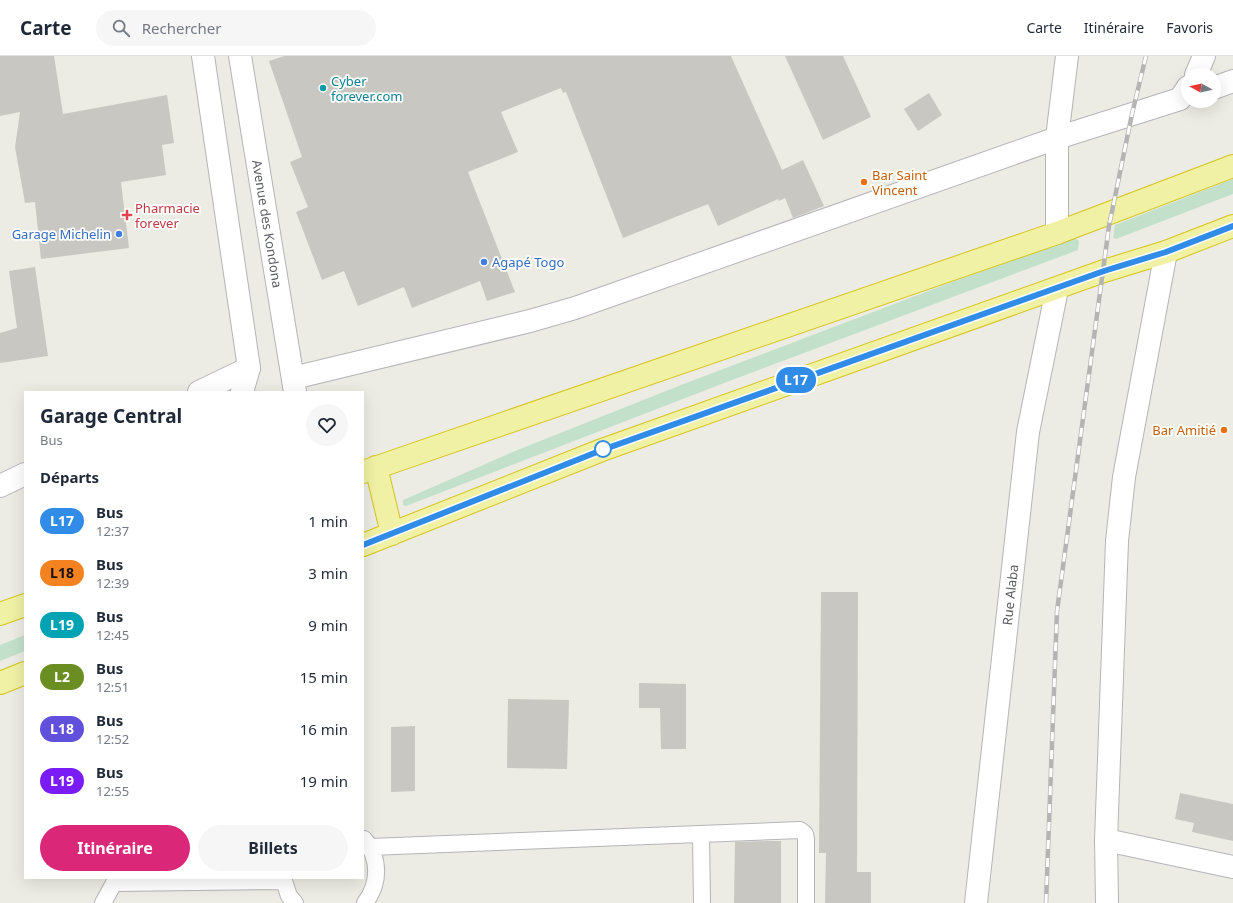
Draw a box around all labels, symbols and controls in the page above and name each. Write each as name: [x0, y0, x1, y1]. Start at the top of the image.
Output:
search box: [96, 10, 376, 46]
text: Carte: [20, 15, 72, 41]
icon: search: [110, 17, 132, 39]
text: Rechercher: [142, 18, 221, 38]
text: Carte: [1026, 18, 1062, 37]
text: Itinéraire: [1084, 18, 1144, 37]
text: Favoris: [1166, 18, 1213, 37]
north arrow: [1181, 68, 1221, 108]
map controls: [1181, 68, 1221, 108]
place label: Cyber forever.com: [331, 72, 403, 105]
marker: Cyber forever.com: [318, 83, 328, 93]
street label: Avenue des Kondona: [248, 159, 287, 289]
place label: Bar Saint Vincent: [872, 166, 927, 199]
marker: Bar Saint Vincent: [859, 177, 869, 187]
place label: Pharmacie forever: [135, 199, 200, 232]
marker: Pharmacie forever: [122, 210, 132, 220]
place label: Garage Michelin: [12, 225, 111, 243]
marker: Garage Michelin: [114, 229, 124, 239]
place label: Agapé Togo: [492, 253, 564, 271]
marker: Agapé Togo: [479, 257, 489, 267]
line badge: L17: [773, 367, 819, 393]
text: L17: [784, 370, 808, 389]
text: Garage Central: [40, 403, 182, 429]
button: heart: [306, 404, 348, 446]
place label: Bar Amitié: [1152, 421, 1216, 439]
marker: Bar Amitié: [1219, 425, 1229, 435]
text: Bus: [40, 431, 63, 449]
unlabelled marker: [594, 440, 612, 458]
text: Départs: [40, 467, 99, 487]
text: Bus: [96, 502, 123, 522]
text: L17: [50, 511, 74, 530]
text: 1 min: [308, 511, 348, 531]
text: 12:37: [96, 522, 129, 540]
text: Bus: [96, 554, 123, 574]
text: L18: [50, 563, 74, 582]
text: 3 min: [308, 563, 348, 583]
street label: Rue Alaba: [998, 563, 1022, 626]
text: 12:39: [96, 574, 129, 592]
text: Bus: [96, 606, 123, 626]
text: L19: [50, 615, 74, 634]
text: 9 min: [308, 615, 348, 635]
text: 12:45: [96, 626, 129, 644]
text: Bus: [96, 658, 123, 678]
text: L2: [54, 667, 70, 686]
text: 15 min: [300, 667, 348, 687]
text: 12:51: [96, 678, 129, 696]
text: Bus: [96, 710, 123, 730]
text: L18: [50, 719, 74, 738]
text: 16 min: [300, 719, 348, 739]
text: 12:52: [96, 730, 129, 748]
text: Bus: [96, 762, 123, 782]
text: L19: [50, 771, 74, 790]
text: 19 min: [300, 771, 348, 791]
text: 12:55: [96, 782, 129, 800]
button: Itinéraire: [40, 825, 190, 871]
button: Billets: [198, 825, 348, 871]

